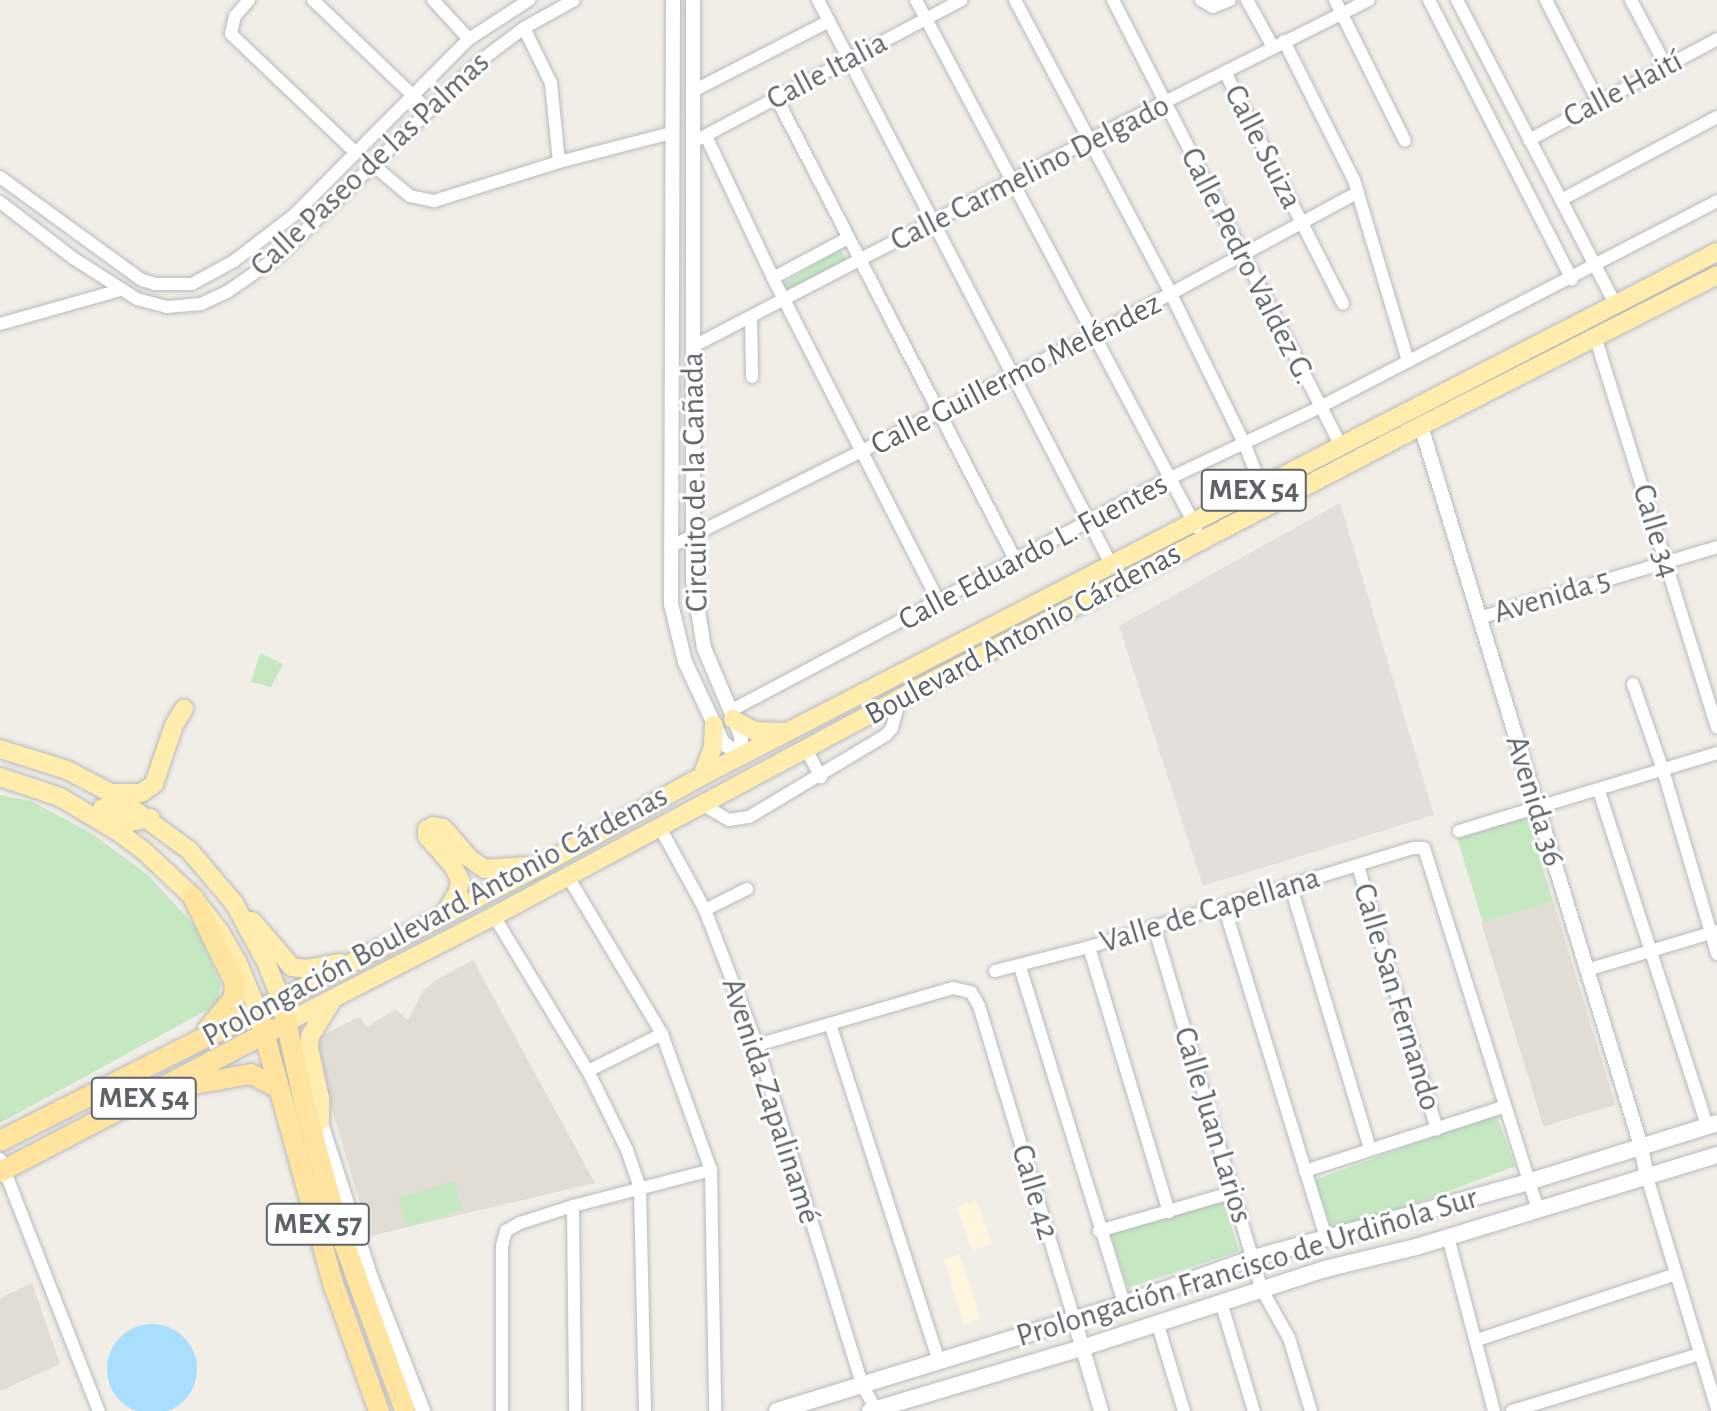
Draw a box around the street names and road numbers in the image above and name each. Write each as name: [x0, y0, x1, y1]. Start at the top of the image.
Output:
street label: Calle Italia: [760, 23, 894, 119]
street label: Calle Haití: [1557, 42, 1689, 136]
street label: Calle Paseo de las Palmas: [243, 43, 497, 285]
street label: Calle Suiza: [1215, 78, 1311, 216]
street label: Calle Carmelino Delgado: [884, 86, 1176, 260]
street label: Calle Pedro Valdez G.: [1172, 141, 1324, 391]
street label: Calle Guillermo Meléndez: [865, 284, 1167, 464]
street label: Circuito de la Cañada: [674, 352, 716, 612]
road number: MEX 54: [1200, 464, 1308, 516]
street label: Calle Eduardo L. Fuentes: [892, 465, 1174, 639]
street label: Calle 34: [1624, 480, 1688, 582]
street label: Boulevard Antonio Cárdenas: [859, 534, 1187, 734]
street label: Avenida 5: [1489, 560, 1615, 632]
street label: Avenida 36: [1497, 731, 1573, 871]
street label: Prolongación Boulevard Antonio Cárdenas: [196, 777, 674, 1055]
street label: Valle de Capellana: [1096, 858, 1324, 962]
street label: Calle San Fernando: [1344, 879, 1450, 1115]
street label: Avenida Zapalinamé: [713, 973, 829, 1229]
street label: Calle Juan Larios: [1165, 1022, 1261, 1228]
road number: MEX 54: [90, 1072, 198, 1124]
street label: Calle 42: [1002, 1140, 1068, 1244]
street label: Prolongación Francisco de Urdiñola Sur: [1012, 1178, 1482, 1356]
road number: MEX 57: [264, 1198, 372, 1250]

